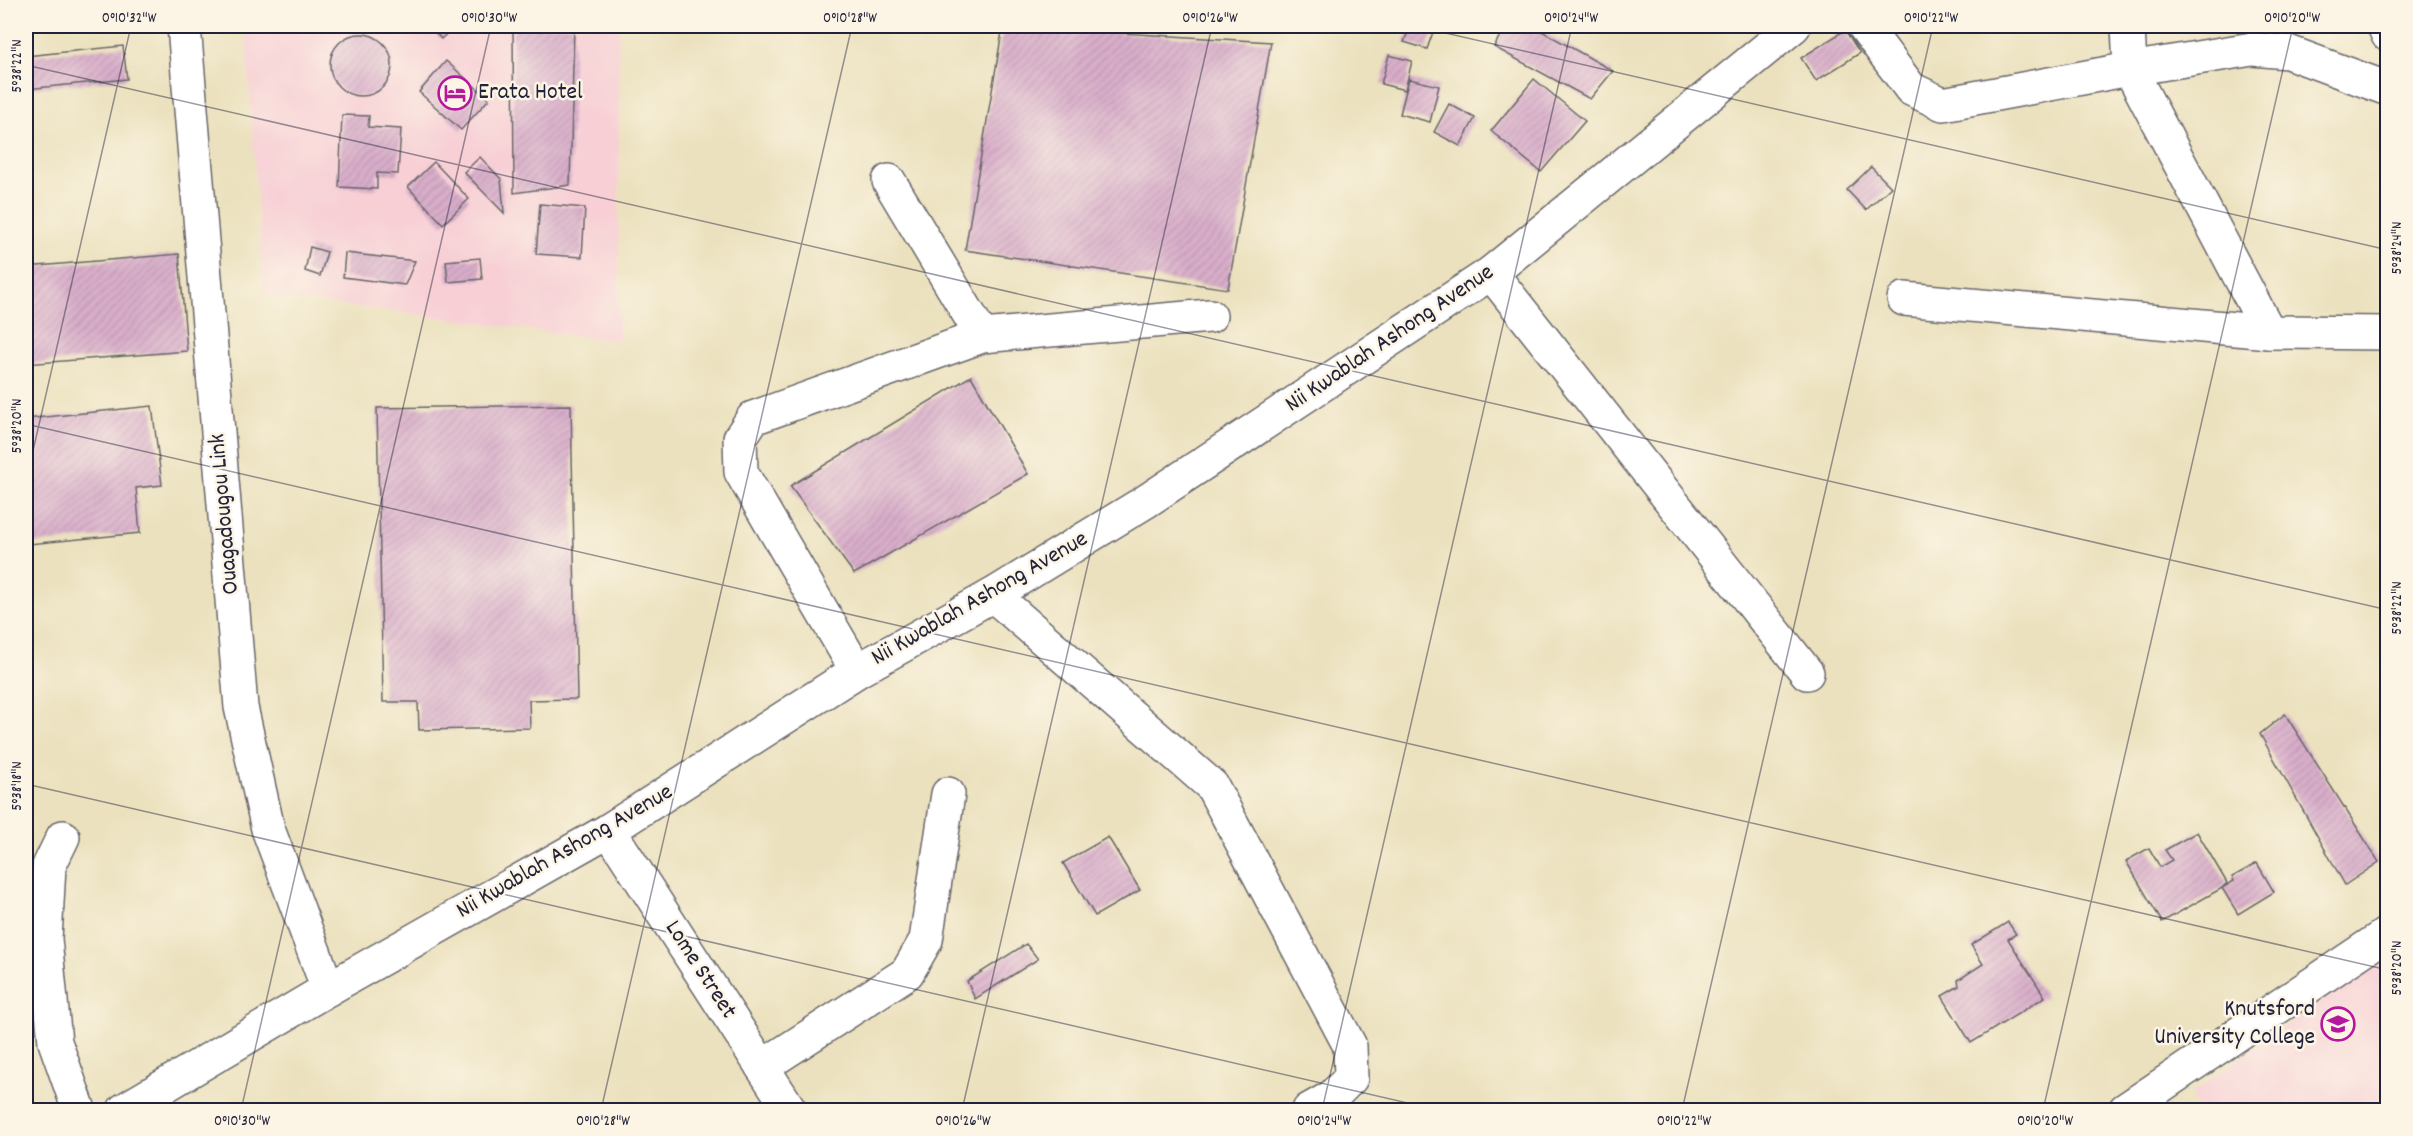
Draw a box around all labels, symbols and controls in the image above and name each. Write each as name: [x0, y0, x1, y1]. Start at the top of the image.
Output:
text: 0°10'32"W: [102, 8, 157, 30]
text: 0°10'30"W: [461, 8, 517, 30]
text: 0°10'28"W: [823, 8, 877, 30]
text: 0°10'26"W: [1182, 8, 1238, 30]
text: 0°10'24"W: [1544, 8, 1598, 30]
text: 0°10'22"W: [1904, 8, 1959, 30]
text: 0°10'20"W: [2264, 8, 2320, 30]
text: 5°38'22"N: [7, 39, 29, 93]
hotel icon: Erata Hotel: [437, 75, 473, 111]
place label: Erata Hotel: [478, 76, 583, 110]
text: 5°38'24"N: [2387, 222, 2409, 274]
street label: Nii Kwablah Ashong Avenue: [1279, 256, 1501, 422]
text: 5°38'20"N: [7, 399, 29, 453]
street label: Ouagadougou Link: [201, 432, 249, 596]
street label: Nii Kwablah Ashong Avenue: [865, 523, 1095, 675]
text: 5°38'22"N: [2387, 581, 2409, 635]
text: 5°38'18"N: [7, 761, 29, 811]
street label: Nii Kwablah Ashong Avenue: [450, 776, 680, 928]
street label: Lome Street: [655, 914, 745, 1026]
text: 5°38'20"N: [2387, 941, 2409, 995]
place label: Knutsford University College: [2154, 993, 2315, 1055]
school or university icon: Knutsford University College: [2320, 1006, 2356, 1042]
text: 0°10'30"W: [214, 1111, 270, 1133]
text: 0°10'28"W: [576, 1111, 630, 1133]
text: 0°10'26"W: [935, 1111, 991, 1133]
text: 0°10'24"W: [1297, 1111, 1351, 1133]
text: 0°10'22"W: [1657, 1111, 1712, 1133]
text: 0°10'20"W: [2017, 1111, 2073, 1133]

